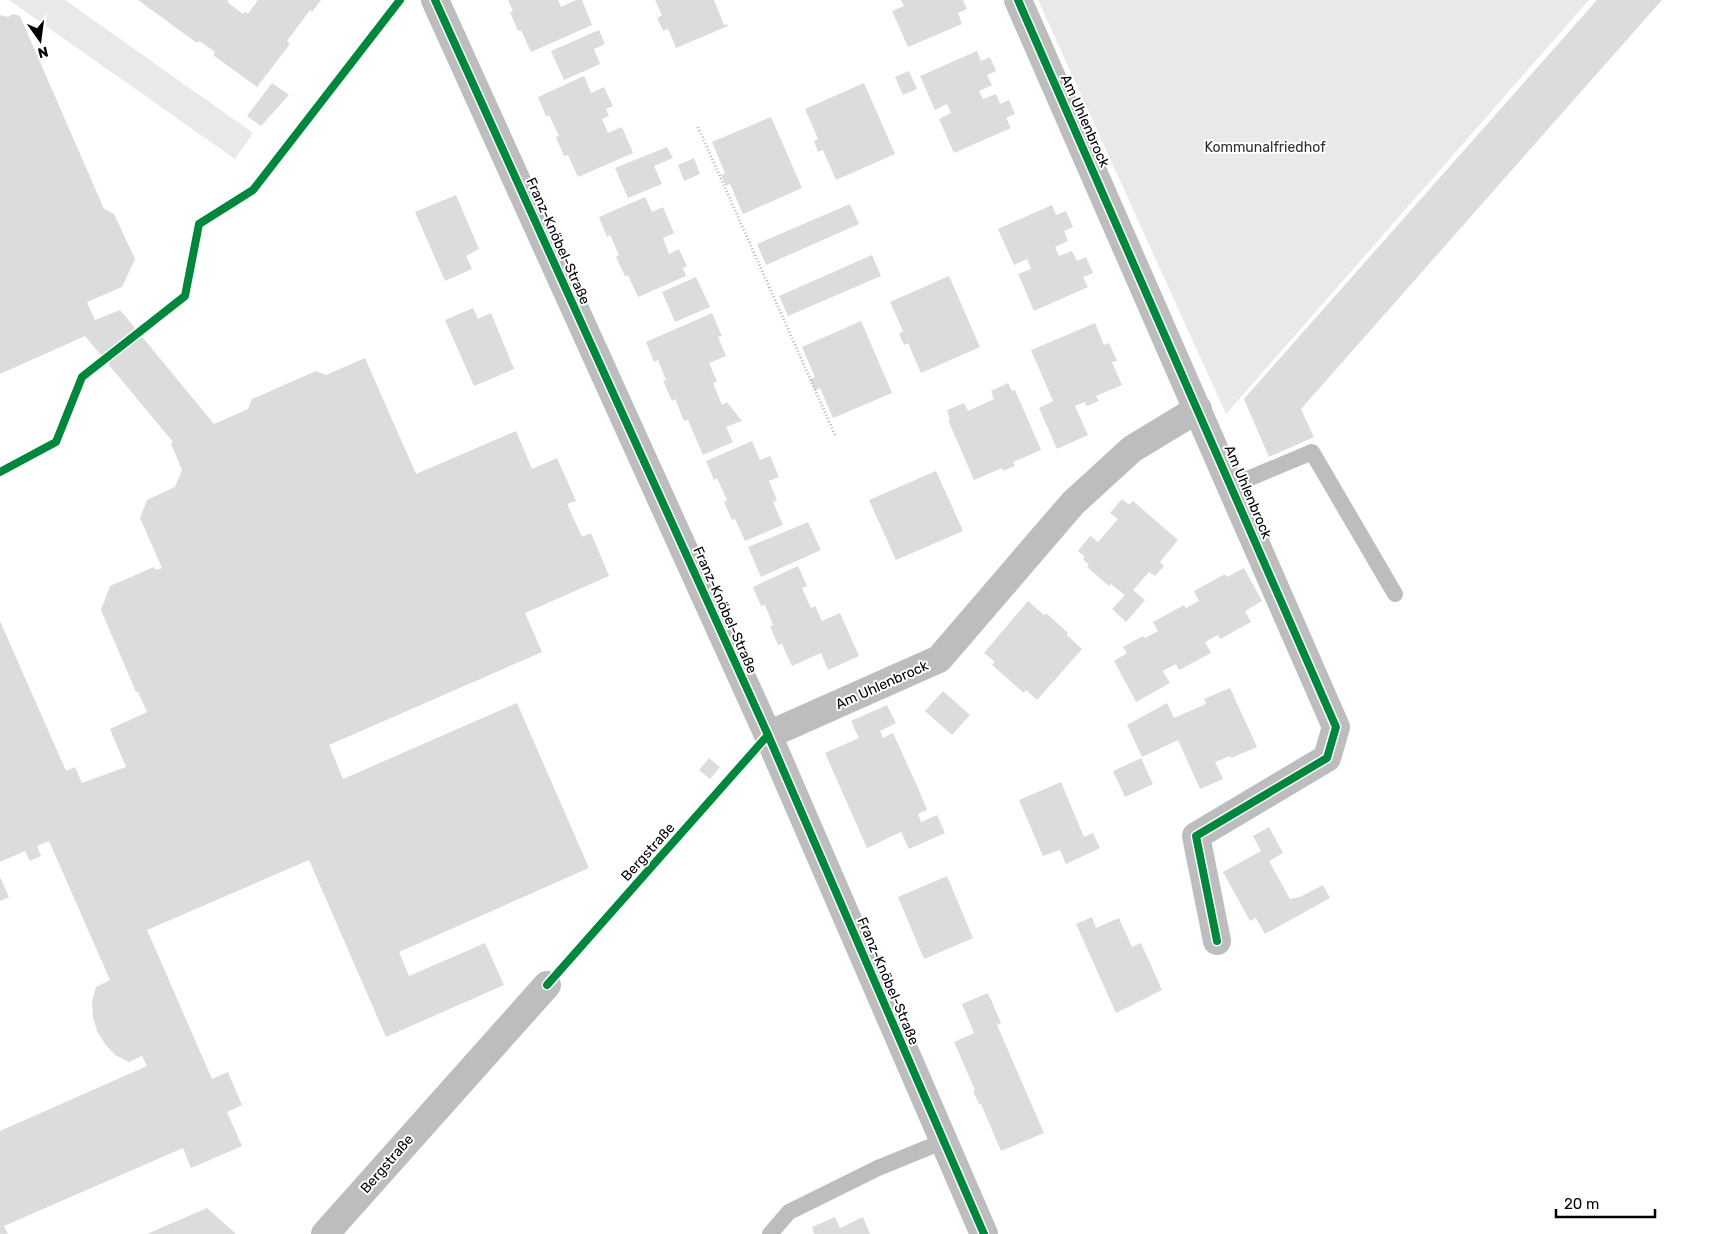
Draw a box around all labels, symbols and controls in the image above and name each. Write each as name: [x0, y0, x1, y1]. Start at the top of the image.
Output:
north arrow: [15, 15, 65, 65]
text: N: [36, 43, 50, 62]
street label: Am Uhlenbrock: [1057, 72, 1113, 171]
park label: Kommunalfriedhof: [1204, 139, 1326, 156]
street label: Franz-Knöbel-Straße: [522, 175, 594, 307]
street label: Am Uhlenbrock: [1221, 443, 1276, 542]
street label: Franz-Knöbel-Straße: [689, 544, 761, 676]
street label: Am Uhlenbrock: [833, 657, 932, 713]
street label: Bergstraße: [617, 819, 679, 885]
street label: Franz-Knöbel-Straße: [853, 915, 923, 1048]
street label: Bergstraße: [357, 1131, 417, 1197]
scale bar: [1556, 1186, 1655, 1218]
text: 20 m: [1564, 1195, 1599, 1213]

